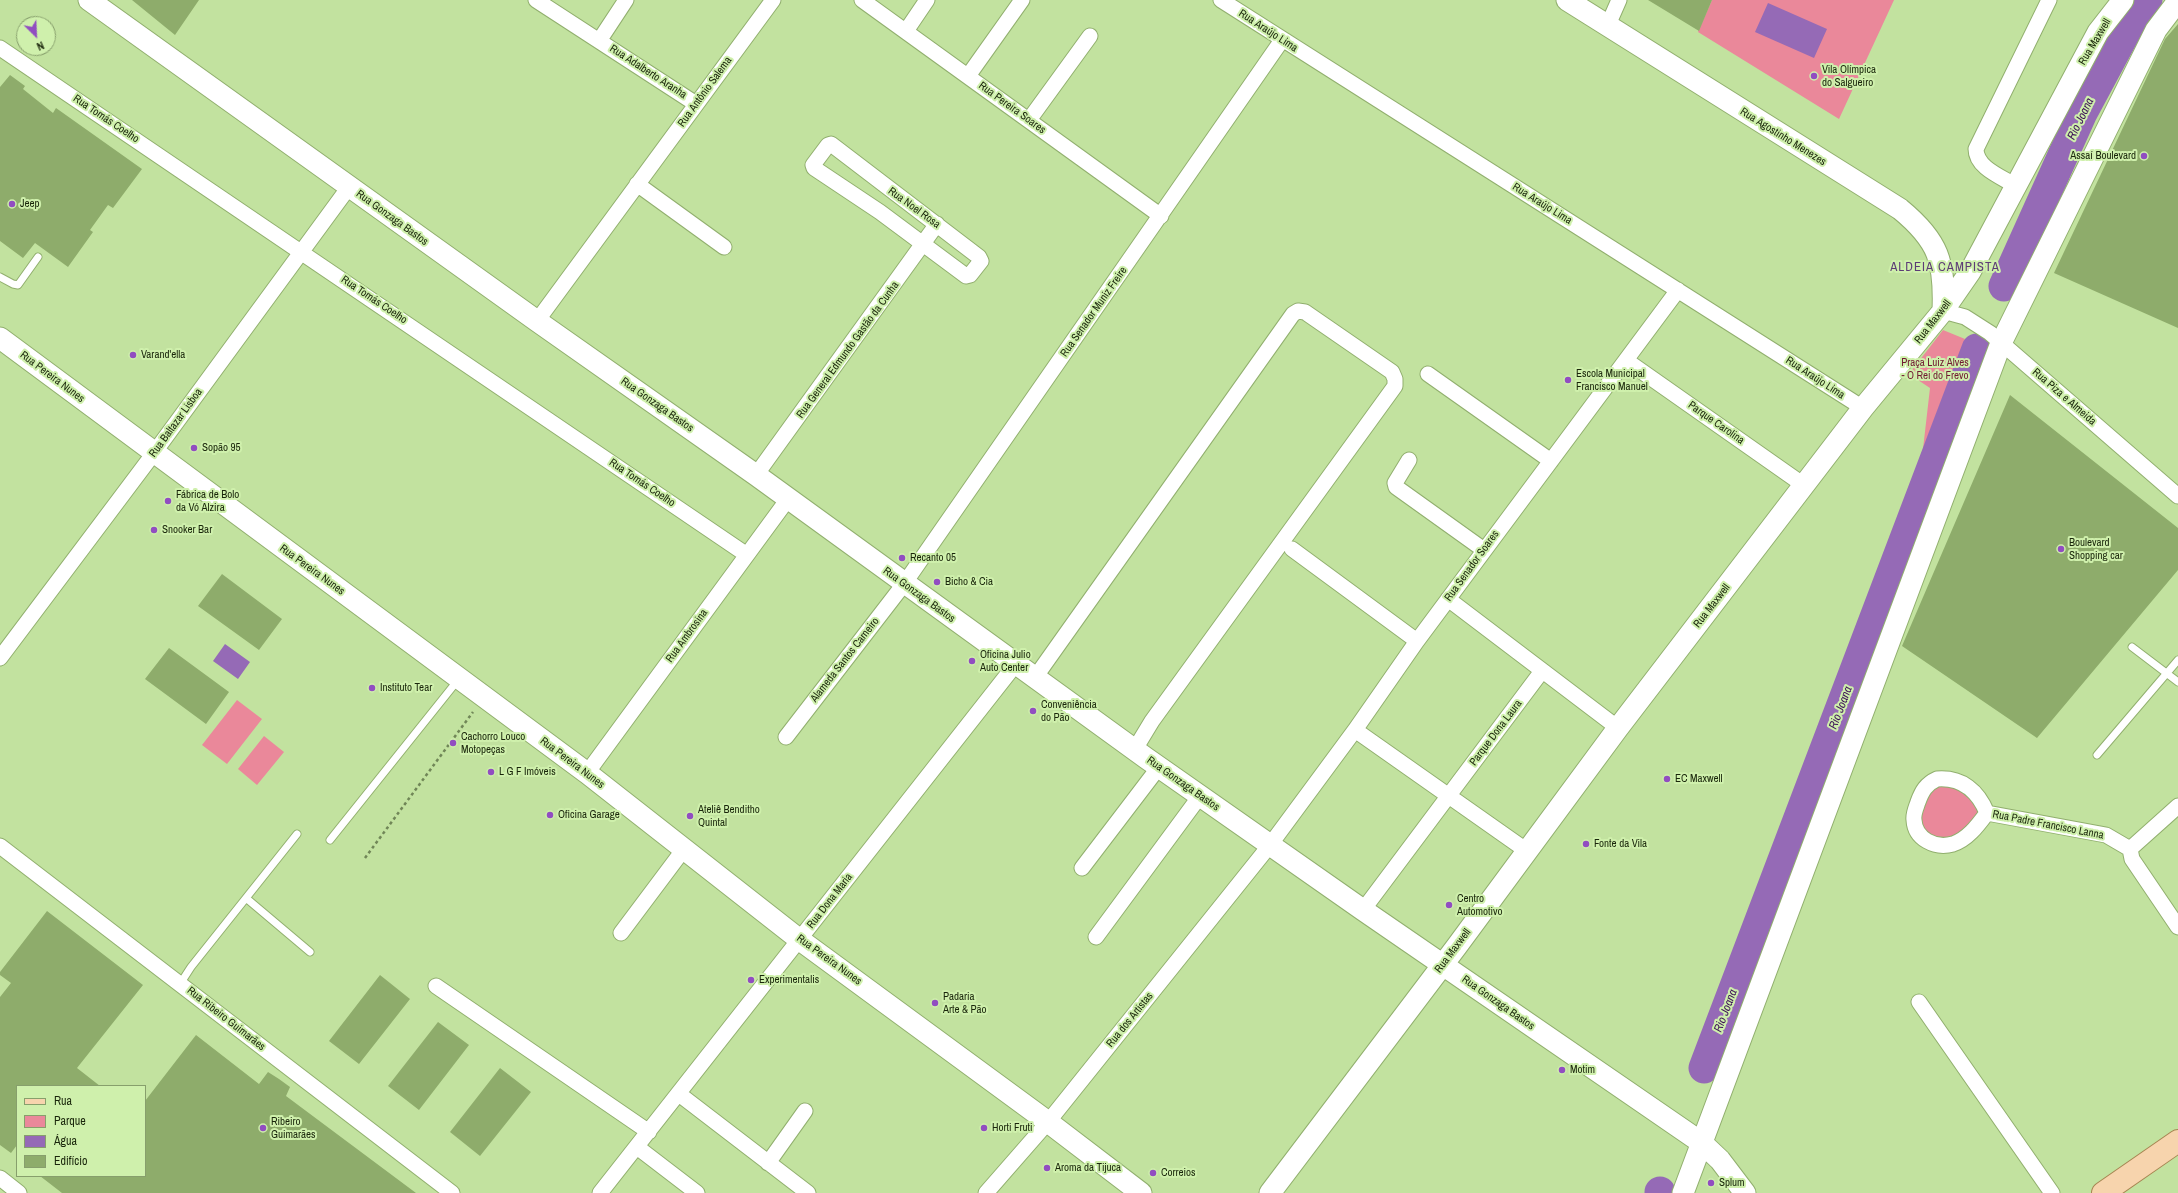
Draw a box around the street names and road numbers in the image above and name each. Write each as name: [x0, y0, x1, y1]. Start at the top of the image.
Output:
street label: Rua Araújo Lima: [1236, 7, 1300, 55]
street label: Rua Maxwell: [2076, 16, 2114, 68]
street label: Rua Adalberto Aranha: [607, 42, 689, 102]
street label: Rua Antônio Salema: [675, 54, 735, 130]
street label: Rua Pereira Soares: [976, 79, 1048, 137]
street label: Rua Tomás Coelho: [71, 92, 141, 146]
street label: Rua Agostinho Menezes: [1738, 105, 1828, 169]
street label: Rua Araújo Lima: [1510, 180, 1574, 228]
street label: Rua Noel Rosa: [885, 185, 943, 231]
street label: Rua Gonzaga Bastos: [353, 187, 431, 249]
street label: Rua Senador Muniz Freire: [1058, 264, 1130, 360]
street label: Rua Tomás Coelho: [339, 273, 409, 327]
street label: Rua General Edmundo Gastão da Cunha: [794, 279, 902, 421]
street label: Rua Maxwell: [1912, 298, 1954, 346]
street label: Rua Pereira Nunes: [17, 348, 87, 406]
street label: Rua Araújo Lima: [1783, 354, 1847, 402]
street label: Rua Piza e Almeida: [2029, 366, 2099, 428]
street label: Rua Gonzaga Bastos: [618, 375, 696, 435]
street label: Rua Baltazar Lisboa: [147, 386, 205, 460]
street label: Parque Carolina: [1685, 399, 1747, 447]
street label: Rua Tomás Coelho: [607, 456, 677, 510]
street label: Rua Senador Soares: [1442, 528, 1502, 604]
street label: Rua Pereira Nunes: [277, 542, 347, 598]
street label: Rua Gonzaga Bastos: [880, 564, 958, 626]
street label: Rua Maxwell: [1691, 582, 1733, 630]
street label: Rua Ambrosina: [663, 607, 711, 665]
street label: Alameda Santos Carneiro: [808, 615, 882, 705]
street label: Parque Dona Laura: [1467, 698, 1525, 768]
street label: Rua Pereira Nunes: [537, 734, 607, 792]
street label: Rua Gonzaga Bastos: [1144, 754, 1222, 814]
street label: Rua Padre Francisco Lanna: [1991, 808, 2105, 842]
street label: Rua Dona Maria: [804, 871, 856, 931]
street label: Rua Maxwell: [1432, 926, 1474, 976]
street label: Rua Pereira Nunes: [794, 932, 864, 988]
street label: Rua Gonzaga Bastos: [1459, 973, 1537, 1033]
street label: Rua Ribeiro Guimarães: [184, 984, 268, 1054]
street label: Rua dos Artistas: [1104, 990, 1156, 1050]

